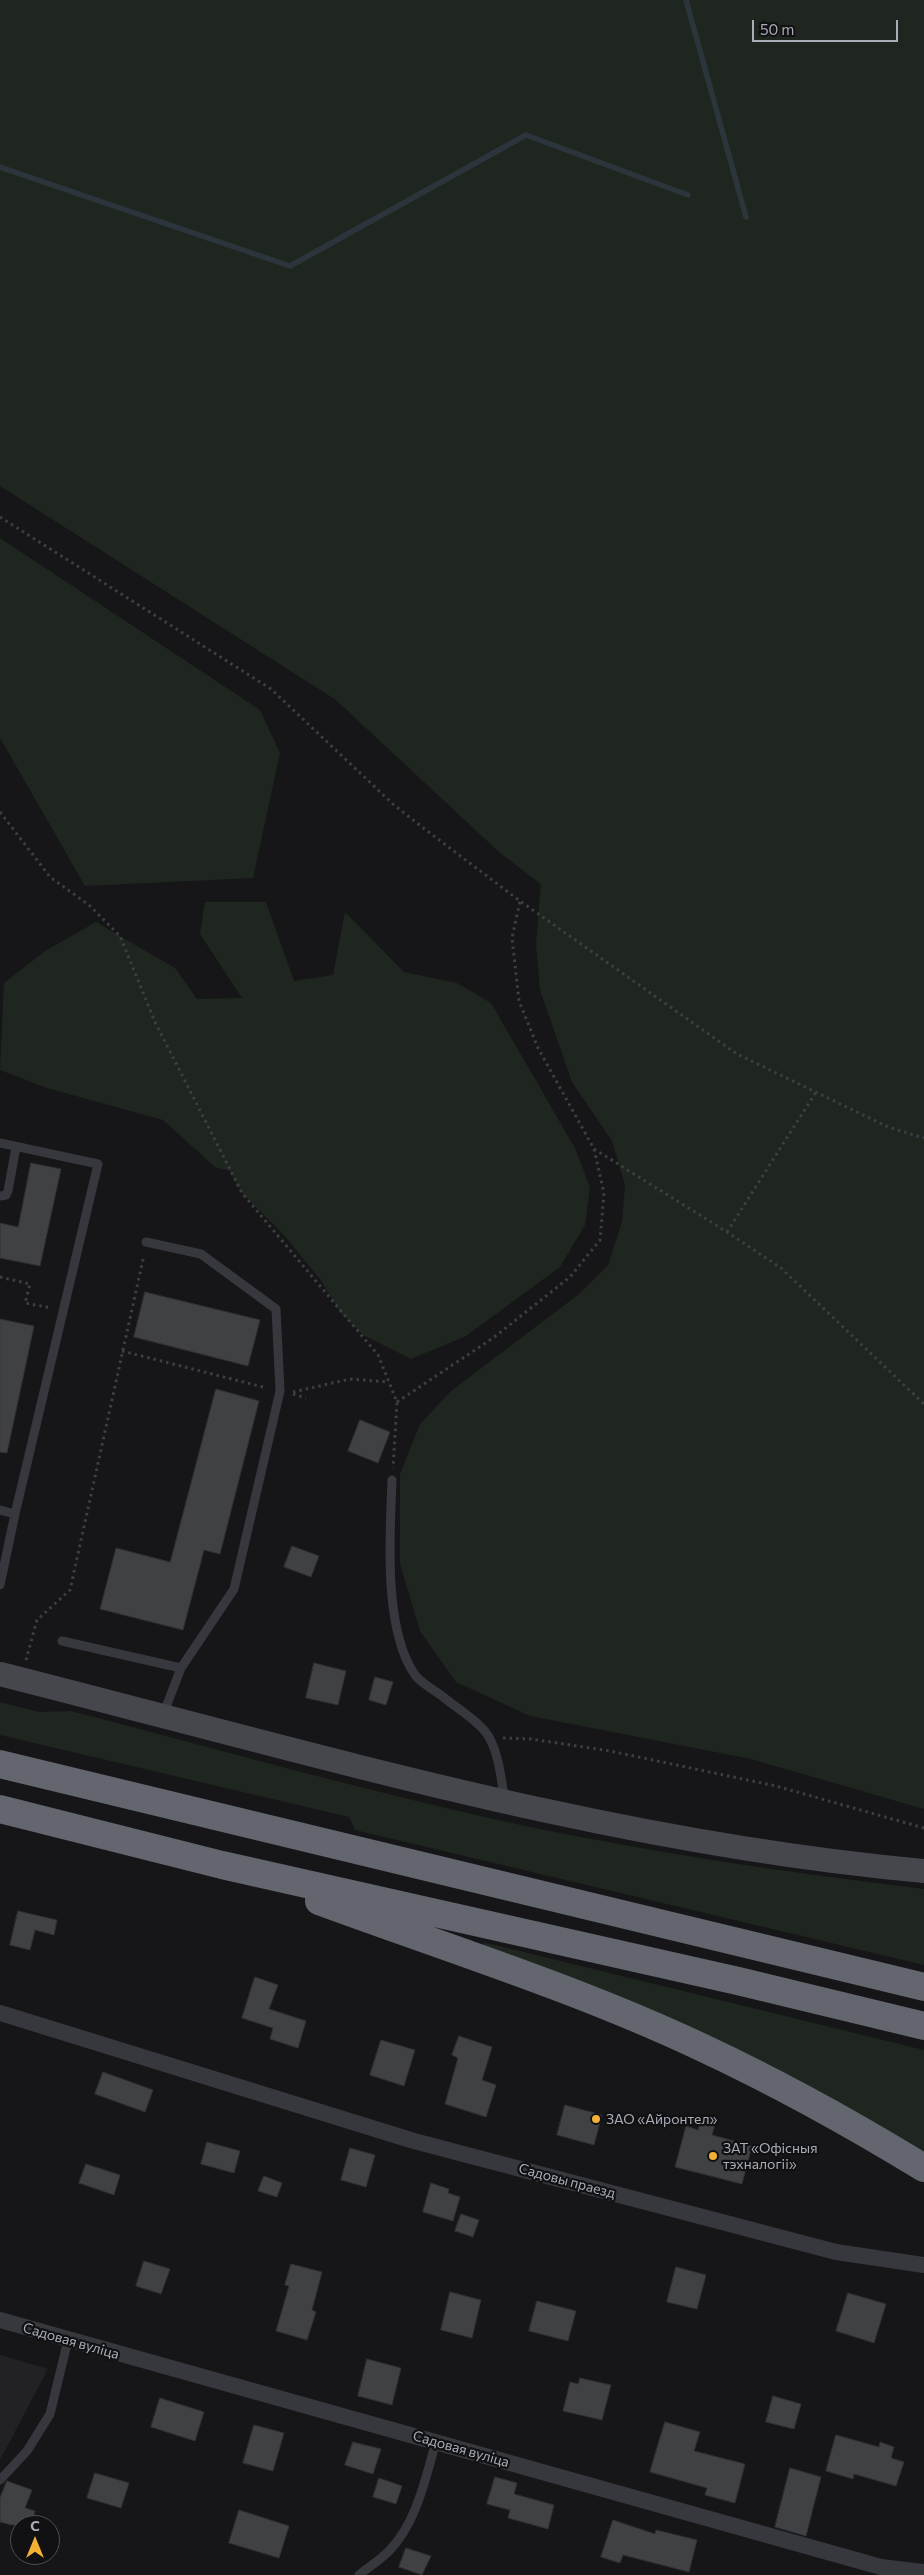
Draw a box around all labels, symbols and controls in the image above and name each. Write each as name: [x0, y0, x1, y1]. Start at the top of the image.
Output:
scale bar: [754, 10, 900, 42]
text: 50 m: [760, 20, 794, 38]
place label: ЗАО «Айронтел»: [606, 2111, 717, 2127]
marker: ЗАО «Айронтел»: [590, 2113, 602, 2125]
place label: ЗАТ «Офісныя тэхналогіі»: [723, 2140, 817, 2172]
marker: ЗАТ «Офісныя тэхналогіі»: [707, 2150, 719, 2162]
street label: Садовы праезд: [517, 2160, 617, 2202]
street label: Садовая вуліца: [21, 2319, 121, 2363]
street label: Садовая вуліца: [411, 2427, 511, 2471]
north arrow: [10, 2515, 60, 2565]
text: С: [30, 2517, 40, 2534]

